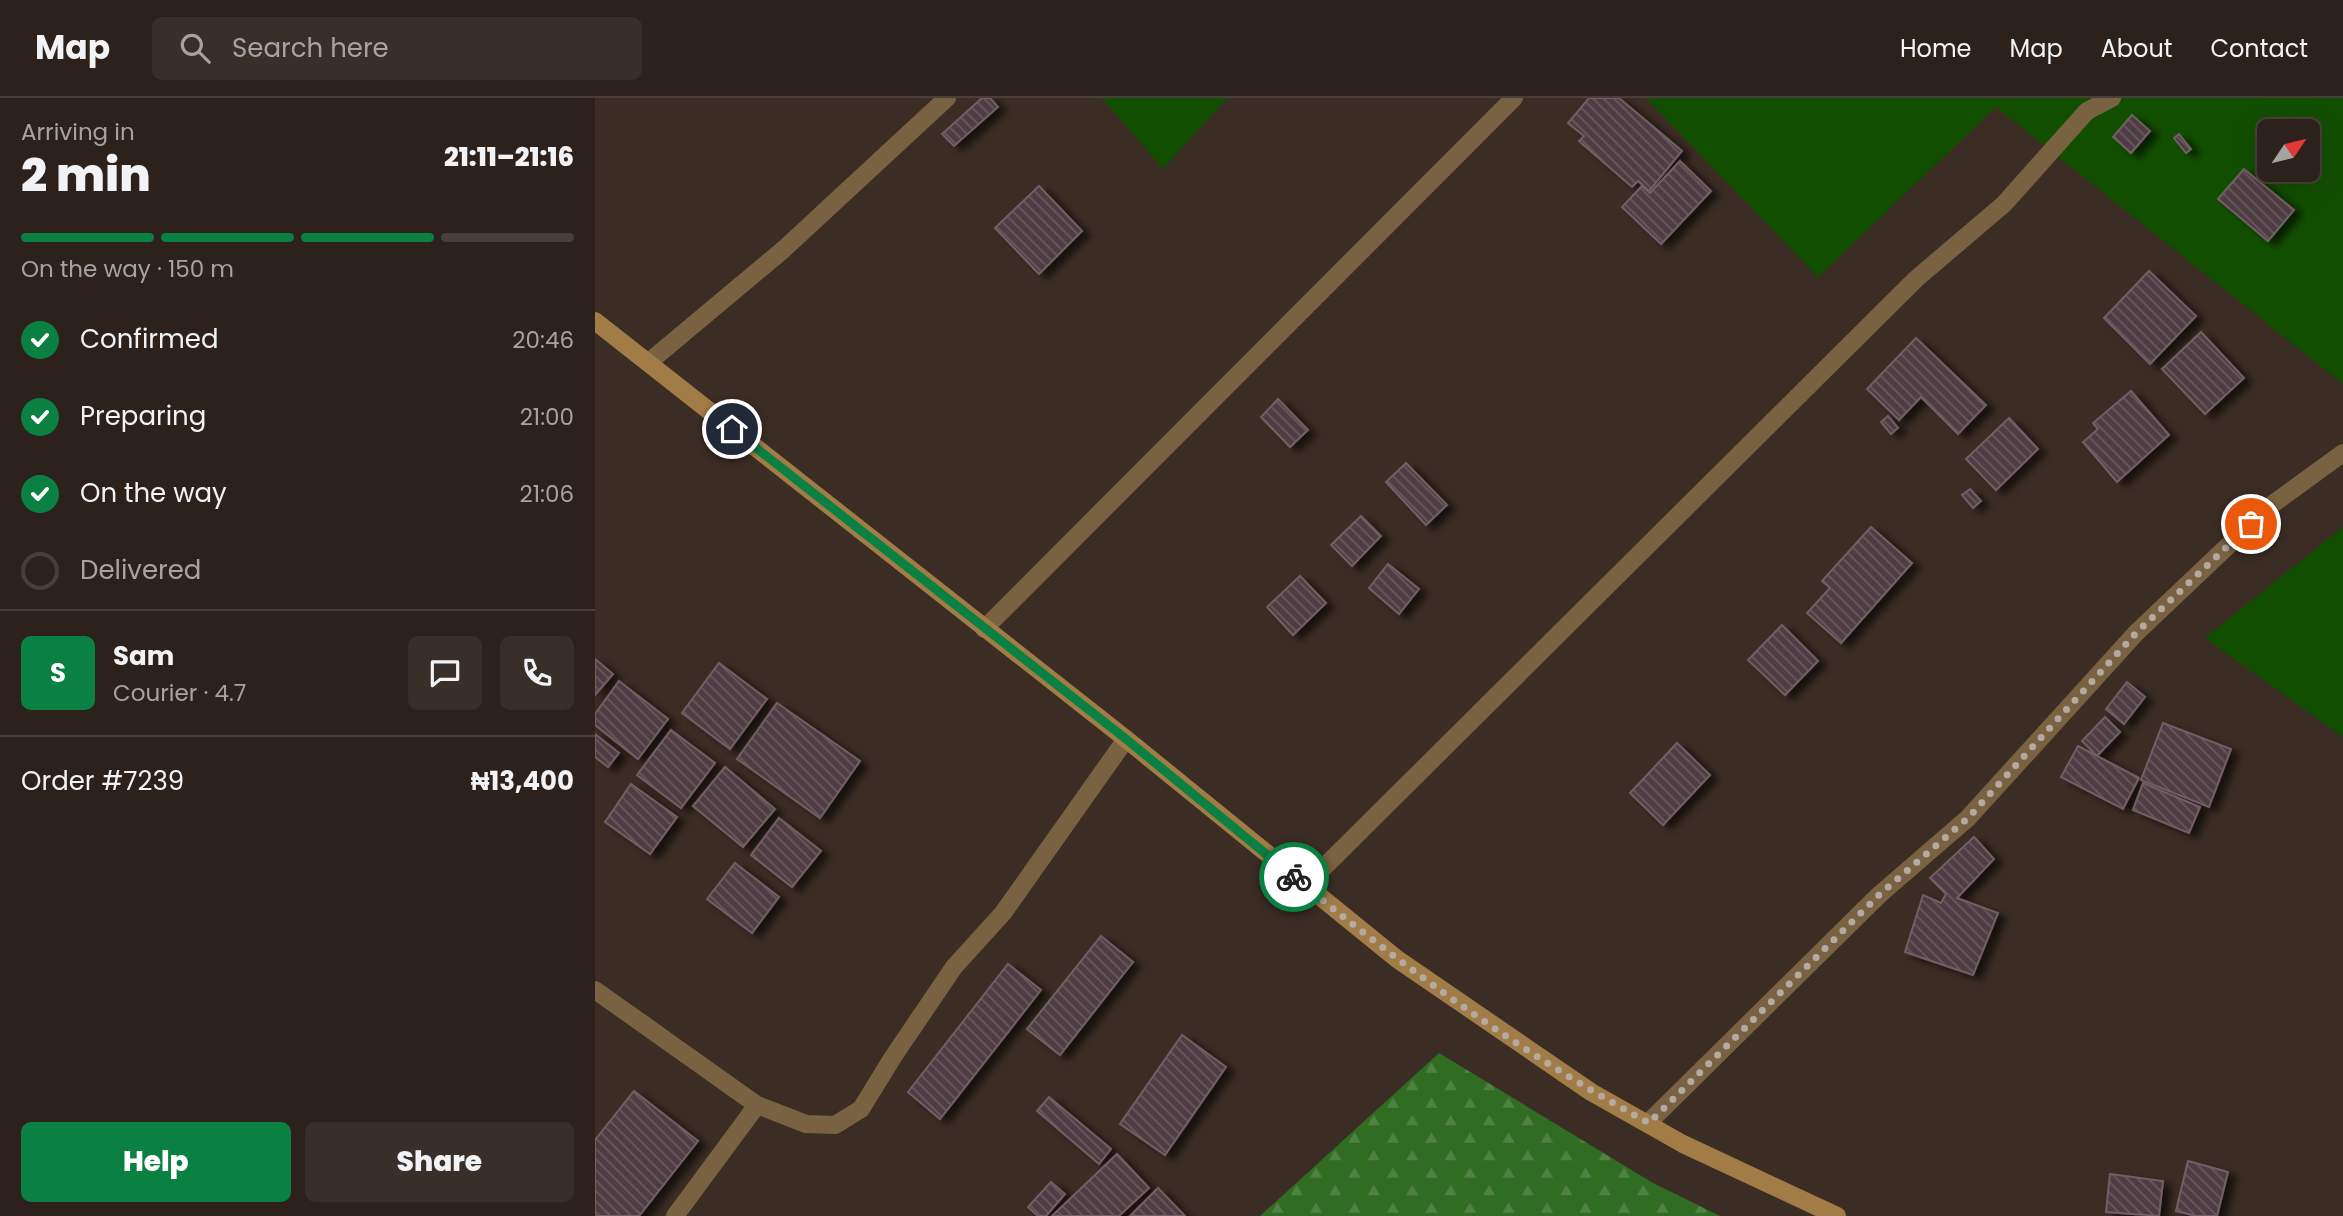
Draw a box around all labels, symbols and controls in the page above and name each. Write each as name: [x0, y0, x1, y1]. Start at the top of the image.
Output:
search box: [152, 17, 642, 80]
text: Map: [35, 24, 110, 71]
icon: search: [176, 29, 214, 67]
text: Search here: [232, 30, 389, 66]
text: Home: [1900, 32, 1972, 65]
text: Map: [2010, 32, 2063, 65]
text: About: [2101, 32, 2172, 65]
text: Contact: [2210, 32, 2308, 65]
text: Arriving in: [21, 116, 135, 148]
north arrow: [2257, 119, 2321, 182]
map controls: [2257, 119, 2320, 182]
text: 21:11–21:16: [444, 139, 574, 175]
text: 2 min: [21, 143, 151, 207]
text: On the way · 150 m: [21, 253, 234, 285]
icon: check: [21, 321, 59, 359]
text: Confirmed: [80, 321, 218, 357]
text: 20:46: [512, 324, 574, 356]
icon: check: [21, 398, 59, 436]
text: Preparing: [80, 398, 206, 434]
pin: [702, 399, 762, 459]
text: 21:00: [520, 401, 574, 433]
icon: home: [713, 410, 751, 448]
icon: check: [21, 475, 59, 513]
text: On the way: [80, 475, 227, 511]
text: 21:06: [519, 478, 574, 510]
pin: [2221, 494, 2281, 554]
icon: bag: [2232, 505, 2270, 543]
text: Delivered: [80, 552, 201, 588]
button: chat: [408, 636, 482, 710]
button: phone: [500, 636, 574, 710]
text: Sam: [113, 638, 174, 674]
text: S: [50, 655, 66, 691]
text: Courier · 4.7: [113, 677, 246, 709]
text: Order #7239: [21, 763, 184, 799]
text: ₦13,400: [471, 763, 574, 799]
courier: [1259, 842, 1329, 912]
icon: bike: [1275, 858, 1313, 896]
button: Help: [21, 1122, 291, 1202]
button: Share: [305, 1122, 574, 1202]

